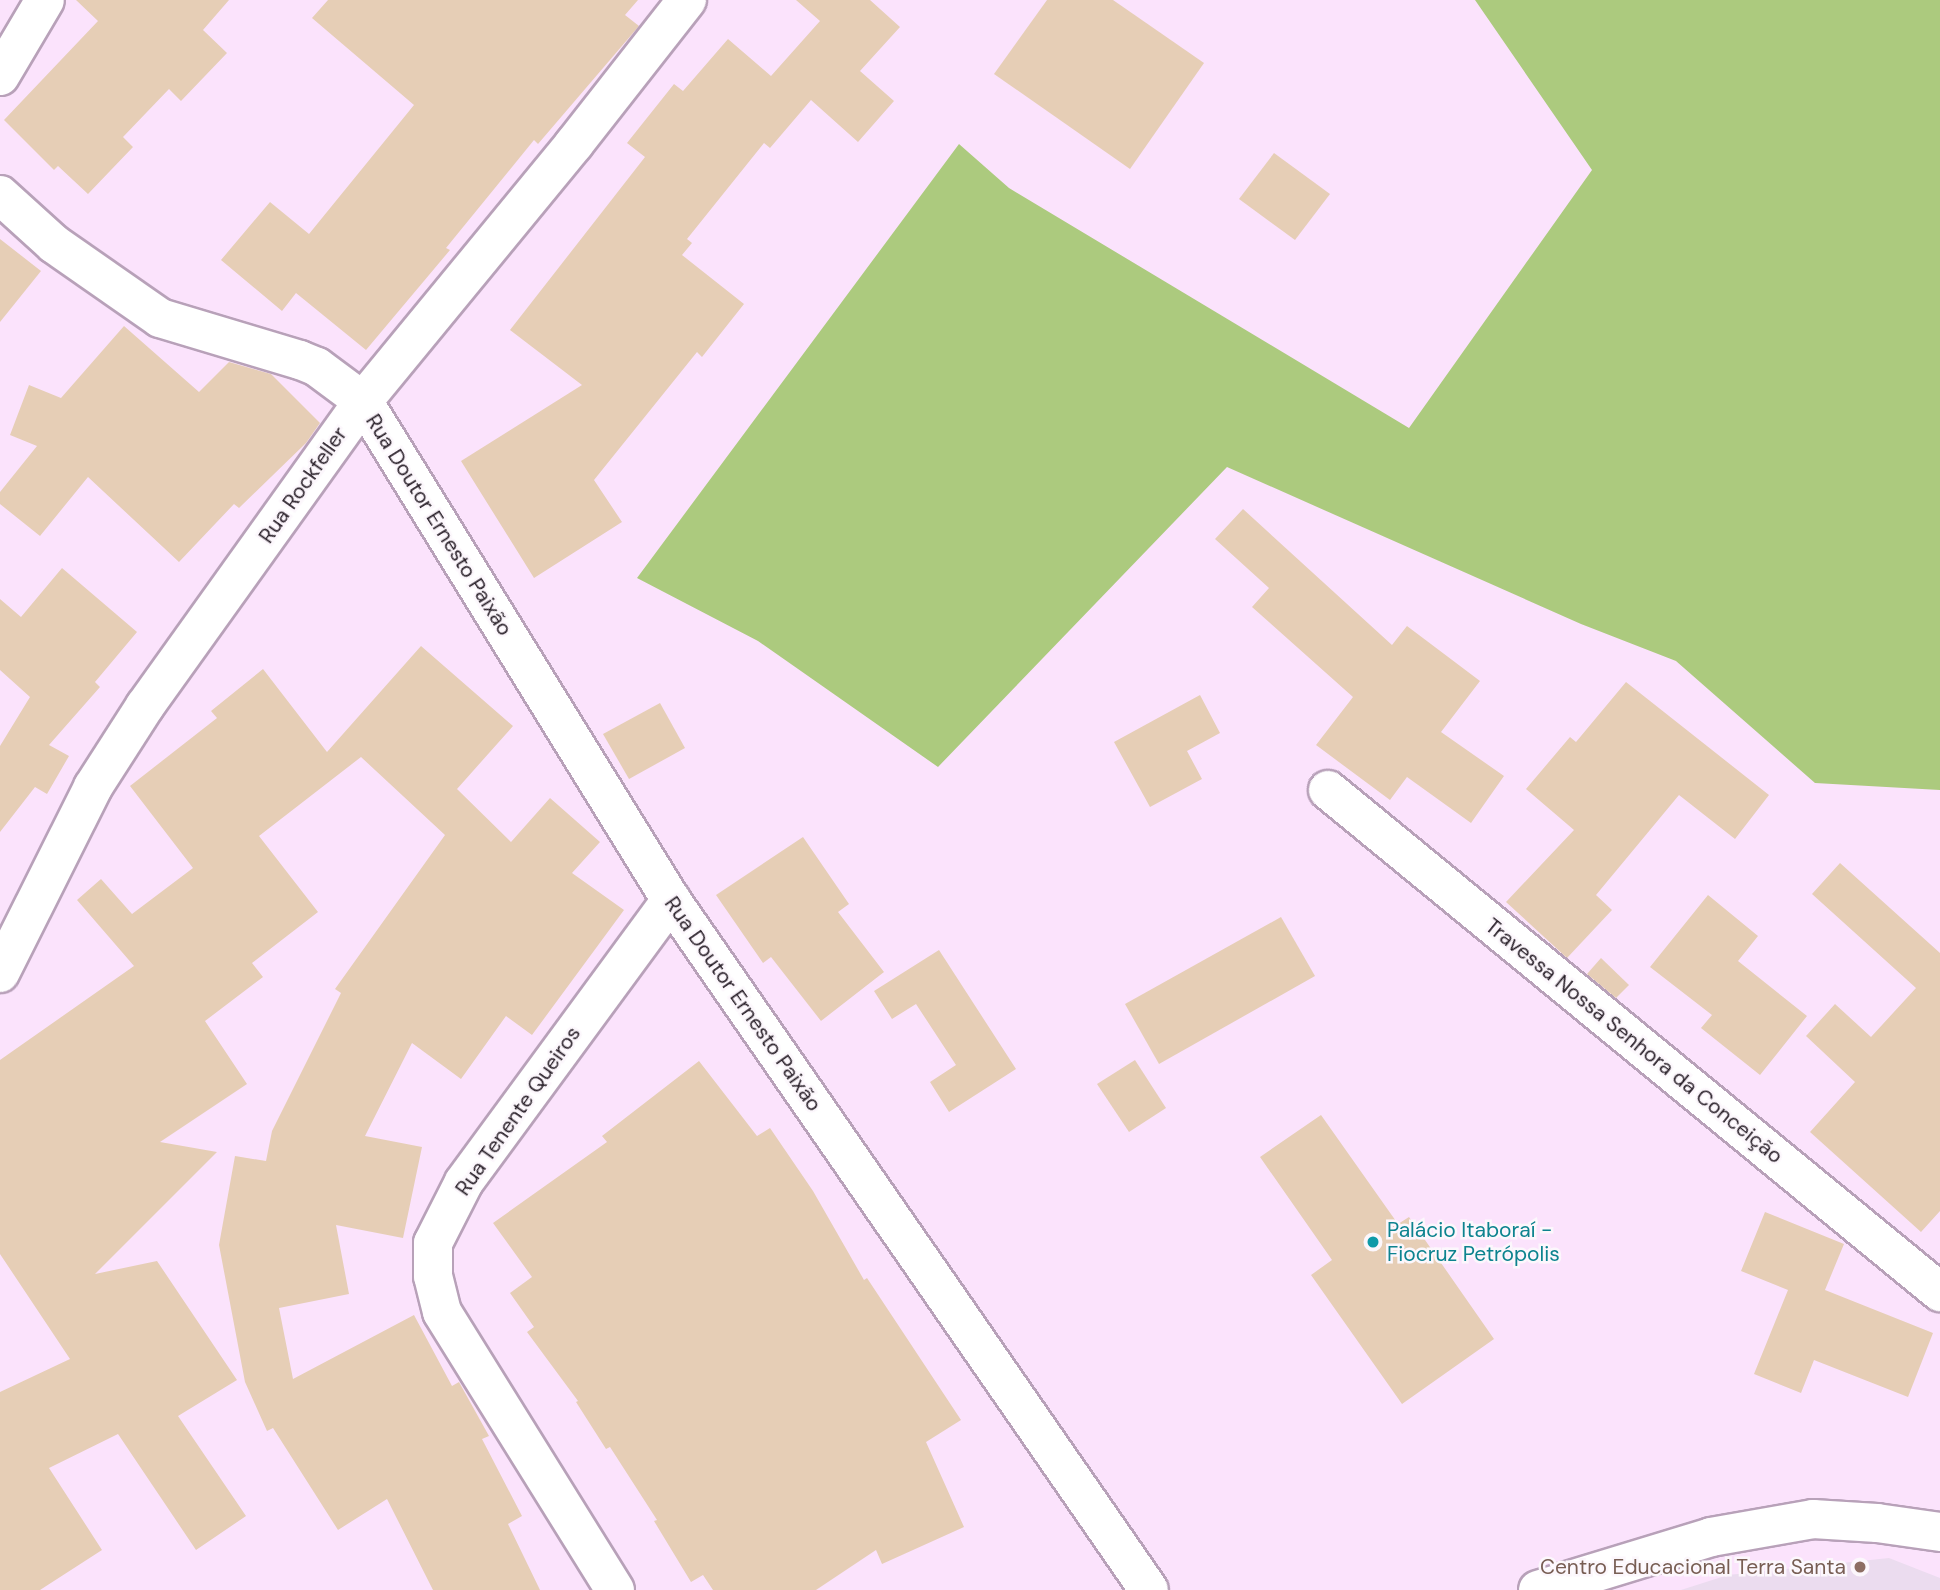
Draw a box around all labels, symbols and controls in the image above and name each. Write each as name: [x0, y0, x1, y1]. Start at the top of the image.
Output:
street label: Rua Doutor Ernesto Paixão: [360, 410, 518, 640]
street label: Rua Rockfeller: [254, 422, 352, 548]
street label: Rua Doutor Ernesto Paixão: [659, 892, 827, 1116]
street label: Travessa Nossa Senhora da Conceição: [1480, 913, 1788, 1169]
street label: Rua Tenente Queiros: [450, 1022, 586, 1200]
place label: Palácio Itaboraí - Fiocruz Petrópolis: [1387, 1217, 1560, 1267]
marker: Palácio Itaboraí - Fiocruz Petrópolis: [1365, 1234, 1381, 1250]
place label: Centro Educacional Terra Santa: [1540, 1554, 1846, 1580]
marker: Centro Educacional Terra Santa: [1852, 1559, 1868, 1575]

